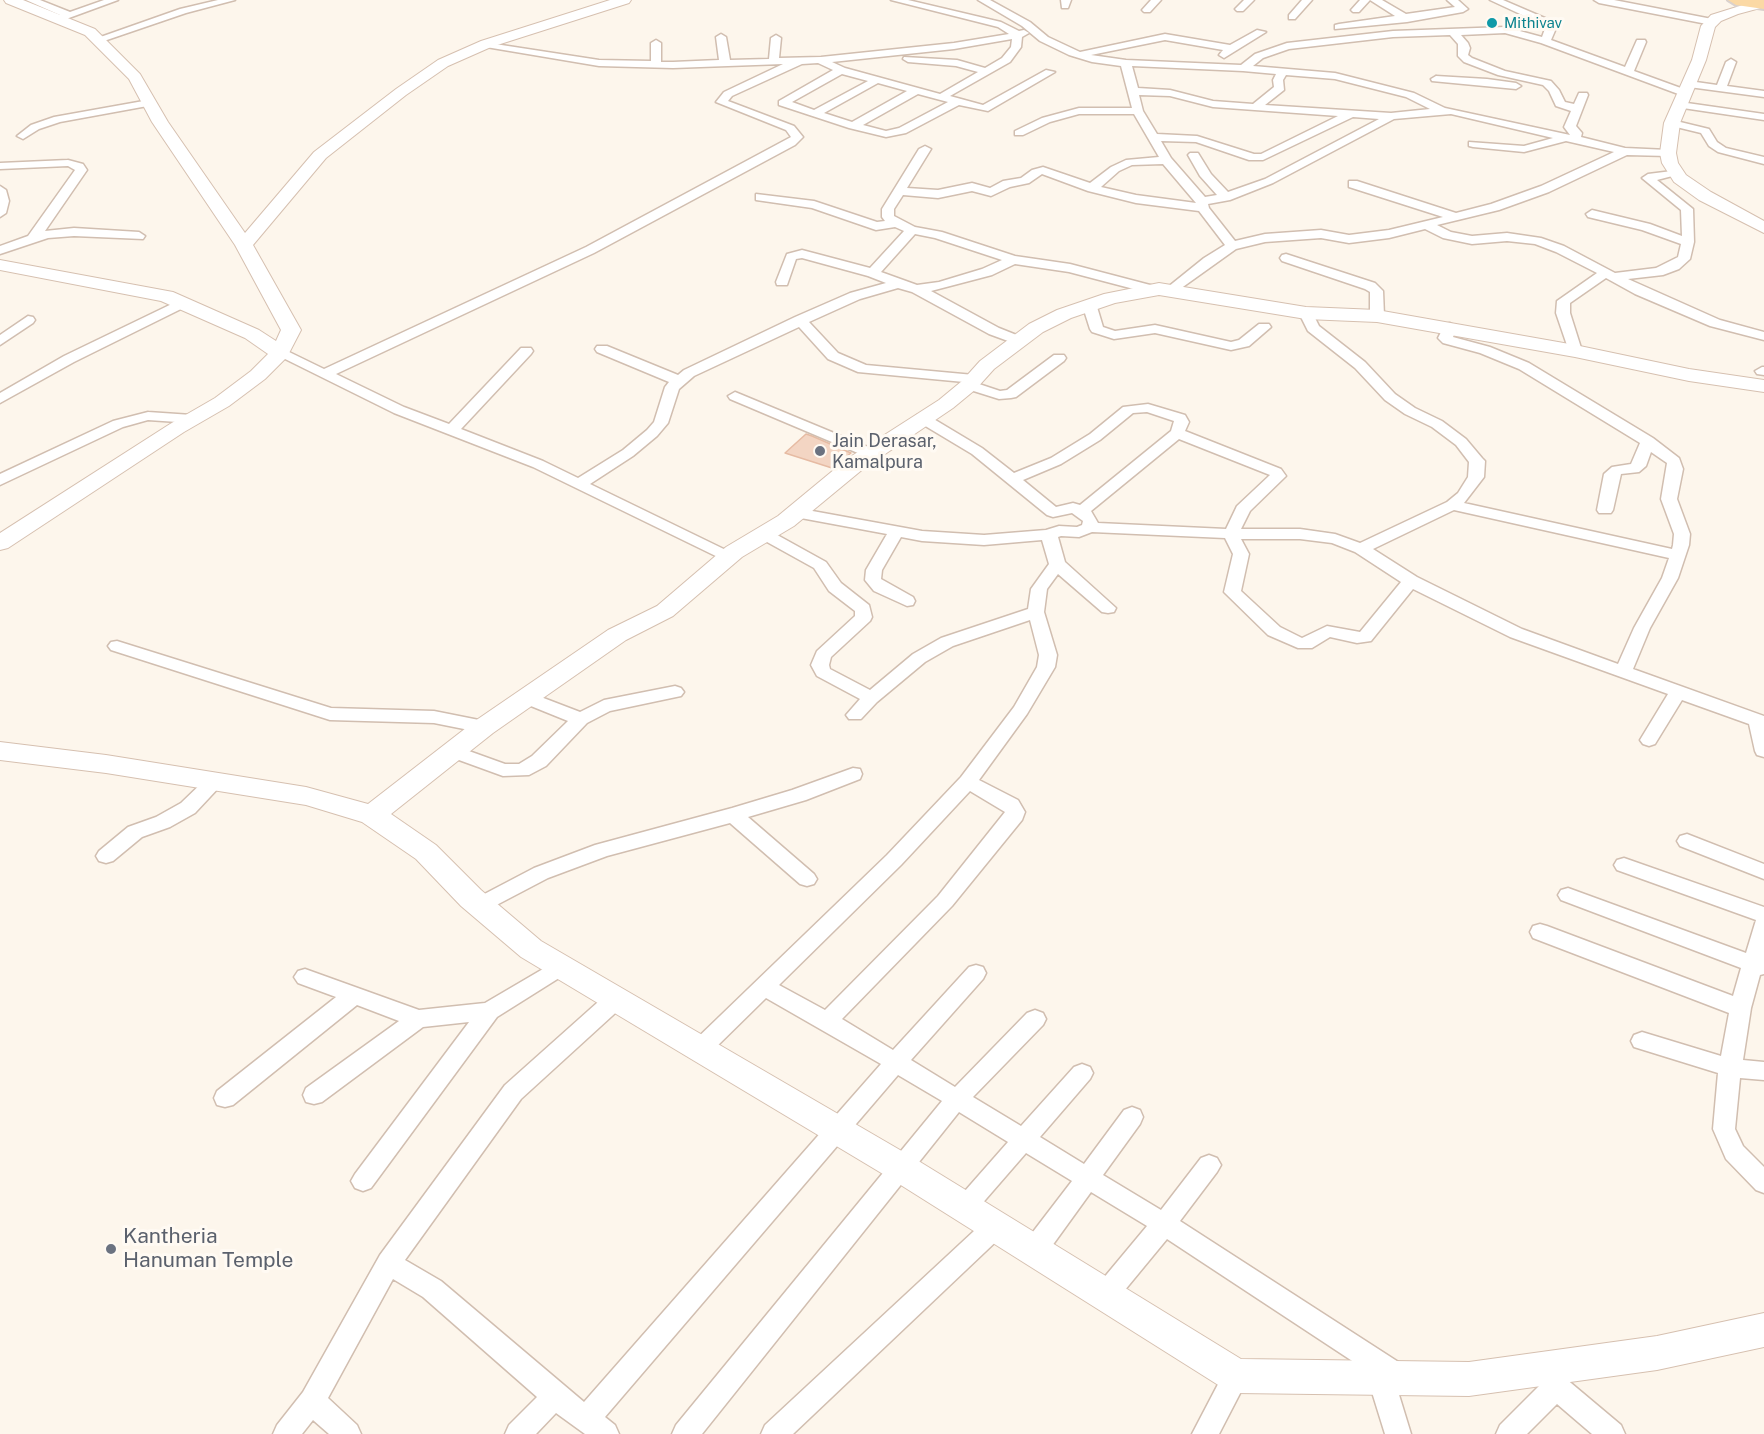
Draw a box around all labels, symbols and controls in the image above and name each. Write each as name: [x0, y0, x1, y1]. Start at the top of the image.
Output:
place label: Mithivav: [1504, 14, 1562, 32]
marker: Mithivav: [1485, 16, 1499, 30]
place label: Jain Derasar, Kamalpura: [832, 430, 937, 472]
marker: Jain Derasar, Kamalpura: [813, 444, 827, 458]
place label: Kantheria Hanuman Temple: [123, 1224, 293, 1274]
marker: Kantheria Hanuman Temple: [104, 1242, 118, 1256]

